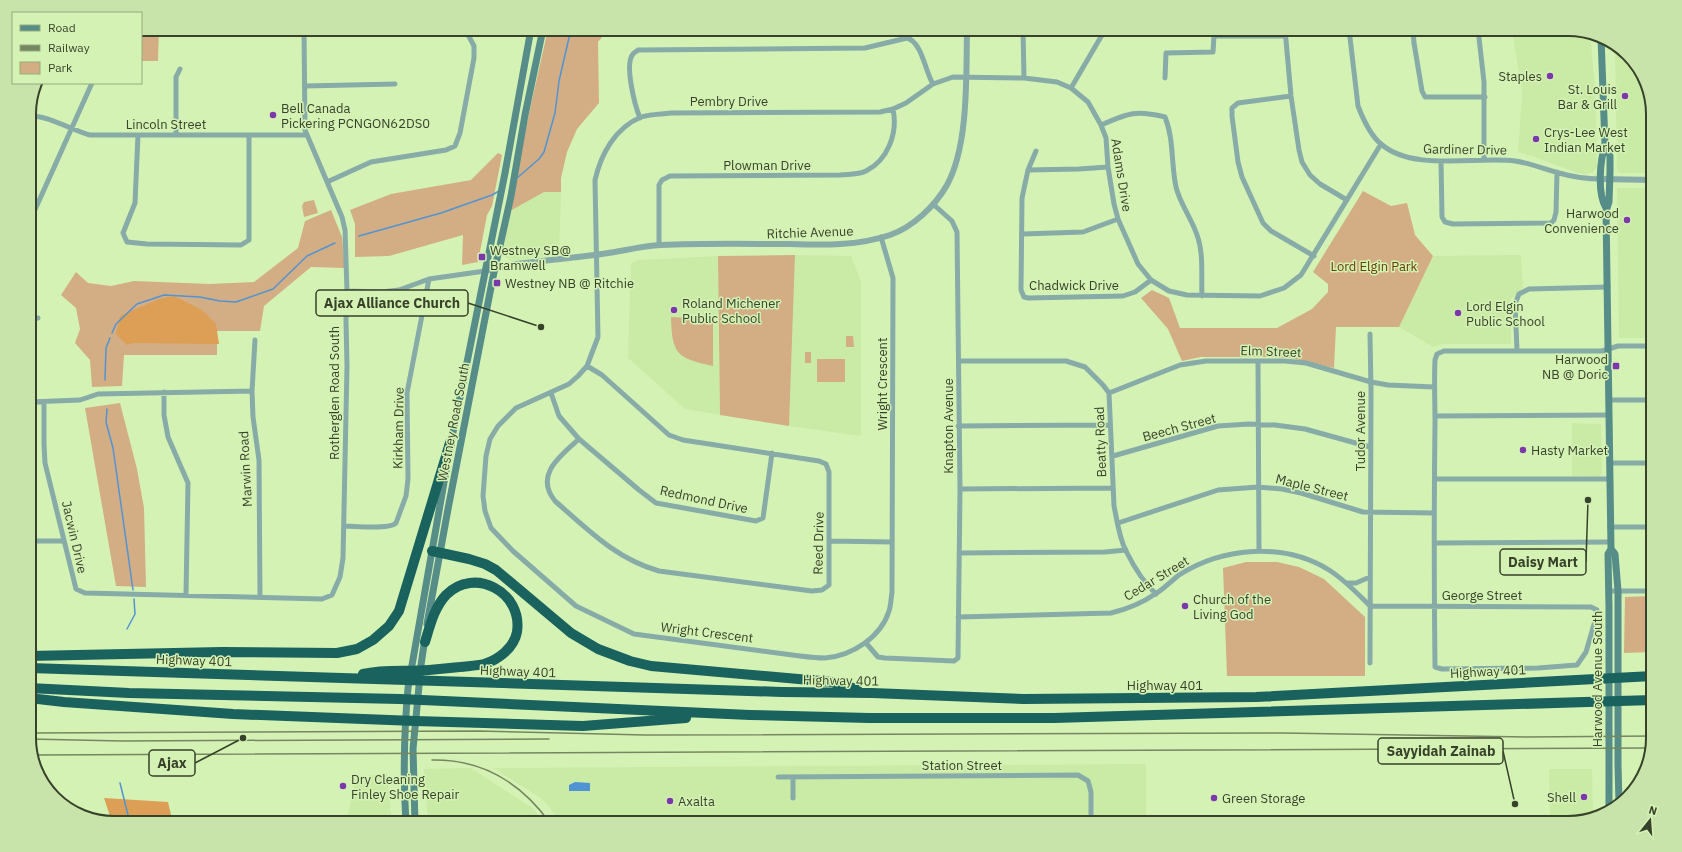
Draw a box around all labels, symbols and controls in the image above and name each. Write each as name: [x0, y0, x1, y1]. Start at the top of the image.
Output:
legend: [12, 12, 142, 84]
text: Road: [48, 20, 76, 35]
text: Railway: [48, 40, 90, 55]
text: Park: [48, 60, 73, 75]
place label: Staples: [1498, 68, 1542, 85]
marker: Staples: [1545, 71, 1555, 81]
place label: St. Louis Bar & Grill: [1558, 81, 1617, 113]
marker: St. Louis Bar & Grill: [1620, 91, 1630, 101]
street label: Pembry Drive: [690, 93, 768, 110]
place label: Bell Canada Pickering PCNGON62DS0: [281, 100, 430, 132]
marker: Bell Canada Pickering PCNGON62DS0: [268, 110, 278, 120]
street label: Lincoln Street: [126, 116, 206, 133]
place label: Crys-Lee West Indian Market: [1544, 124, 1628, 156]
marker: Crys-Lee West Indian Market: [1531, 134, 1541, 144]
street label: Adams Drive: [1107, 137, 1136, 213]
street label: Gardiner Drive: [1423, 140, 1507, 159]
street label: Plowman Drive: [723, 157, 811, 174]
place label: Harwood Convenience: [1544, 205, 1619, 237]
marker: Harwood Convenience: [1622, 215, 1632, 225]
street label: Ritchie Avenue: [766, 222, 854, 243]
place label: Westney SB@ Bramwell: [490, 242, 571, 274]
marker: Westney SB@ Bramwell: [477, 252, 487, 262]
park label: Lord Elgin Park: [1331, 258, 1418, 275]
place label: Westney NB @ Ritchie: [505, 275, 634, 292]
street label: Chadwick Drive: [1029, 277, 1119, 294]
marker: Westney NB @ Ritchie: [492, 278, 502, 288]
callout: Ajax Alliance Church: [316, 290, 468, 316]
text: Ajax Alliance Church: [324, 294, 460, 312]
place label: Roland Michener Public School: [682, 295, 780, 327]
place label: Lord Elgin Public School: [1466, 298, 1545, 330]
marker: Roland Michener Public School: [669, 305, 679, 315]
marker: Lord Elgin Public School: [1453, 308, 1463, 318]
street label: Rotherglen Road South: [326, 326, 343, 460]
street label: Wright Crescent: [874, 337, 891, 431]
street label: Elm Street: [1240, 342, 1302, 361]
place label: Harwood NB @ Doric: [1542, 351, 1608, 383]
street label: Westney Road South: [434, 361, 473, 483]
marker: Harwood NB @ Doric: [1611, 361, 1621, 371]
street label: Knapton Avenue: [940, 378, 957, 474]
street label: Kirkham Drive: [389, 387, 408, 469]
street label: Tudor Avenue: [1352, 391, 1369, 471]
street label: Beatty Road: [1091, 406, 1110, 478]
street label: Beech Street: [1141, 410, 1218, 445]
street label: Marwin Road: [235, 431, 256, 507]
place label: Hasty Market: [1531, 442, 1608, 459]
marker: Hasty Market: [1518, 445, 1528, 455]
street label: Maple Street: [1274, 470, 1350, 505]
street label: Redmond Drive: [658, 482, 749, 517]
street label: Jacwin Drive: [58, 499, 91, 575]
street label: Reed Drive: [809, 511, 828, 575]
callout: Daisy Mart: [1500, 549, 1586, 575]
street label: Cedar Street: [1121, 552, 1192, 605]
text: Daisy Mart: [1508, 553, 1578, 571]
street label: George Street: [1442, 587, 1522, 604]
place label: Church of the Living God: [1193, 591, 1271, 623]
marker: Church of the Living God: [1180, 601, 1190, 611]
street label: Harwood Avenue South: [1589, 611, 1606, 747]
street label: Wright Crescent: [660, 618, 754, 647]
street label: Highway 401: [156, 651, 233, 670]
street label: Highway 401: [1449, 661, 1527, 682]
street label: Highway 401: [480, 662, 557, 681]
street label: Highway 401: [803, 671, 879, 690]
street label: Highway 401: [1127, 677, 1203, 694]
callout: Sayyidah Zainab: [1378, 738, 1503, 764]
text: Sayyidah Zainab: [1387, 742, 1495, 760]
callout: Ajax: [149, 750, 195, 776]
text: Ajax: [157, 754, 187, 772]
street label: Station Street: [922, 757, 1002, 774]
place label: Dry Cleaning Finley Shoe Repair: [351, 771, 459, 803]
marker: Dry Cleaning Finley Shoe Repair: [338, 781, 348, 791]
place label: Shell: [1547, 789, 1576, 806]
place label: Green Storage: [1222, 790, 1305, 807]
marker: Shell: [1579, 792, 1589, 802]
place label: Axalta: [678, 793, 715, 810]
marker: Green Storage: [1209, 793, 1219, 803]
marker: Axalta: [665, 796, 675, 806]
north arrow: [1630, 800, 1670, 840]
text: N: [1647, 803, 1659, 818]

